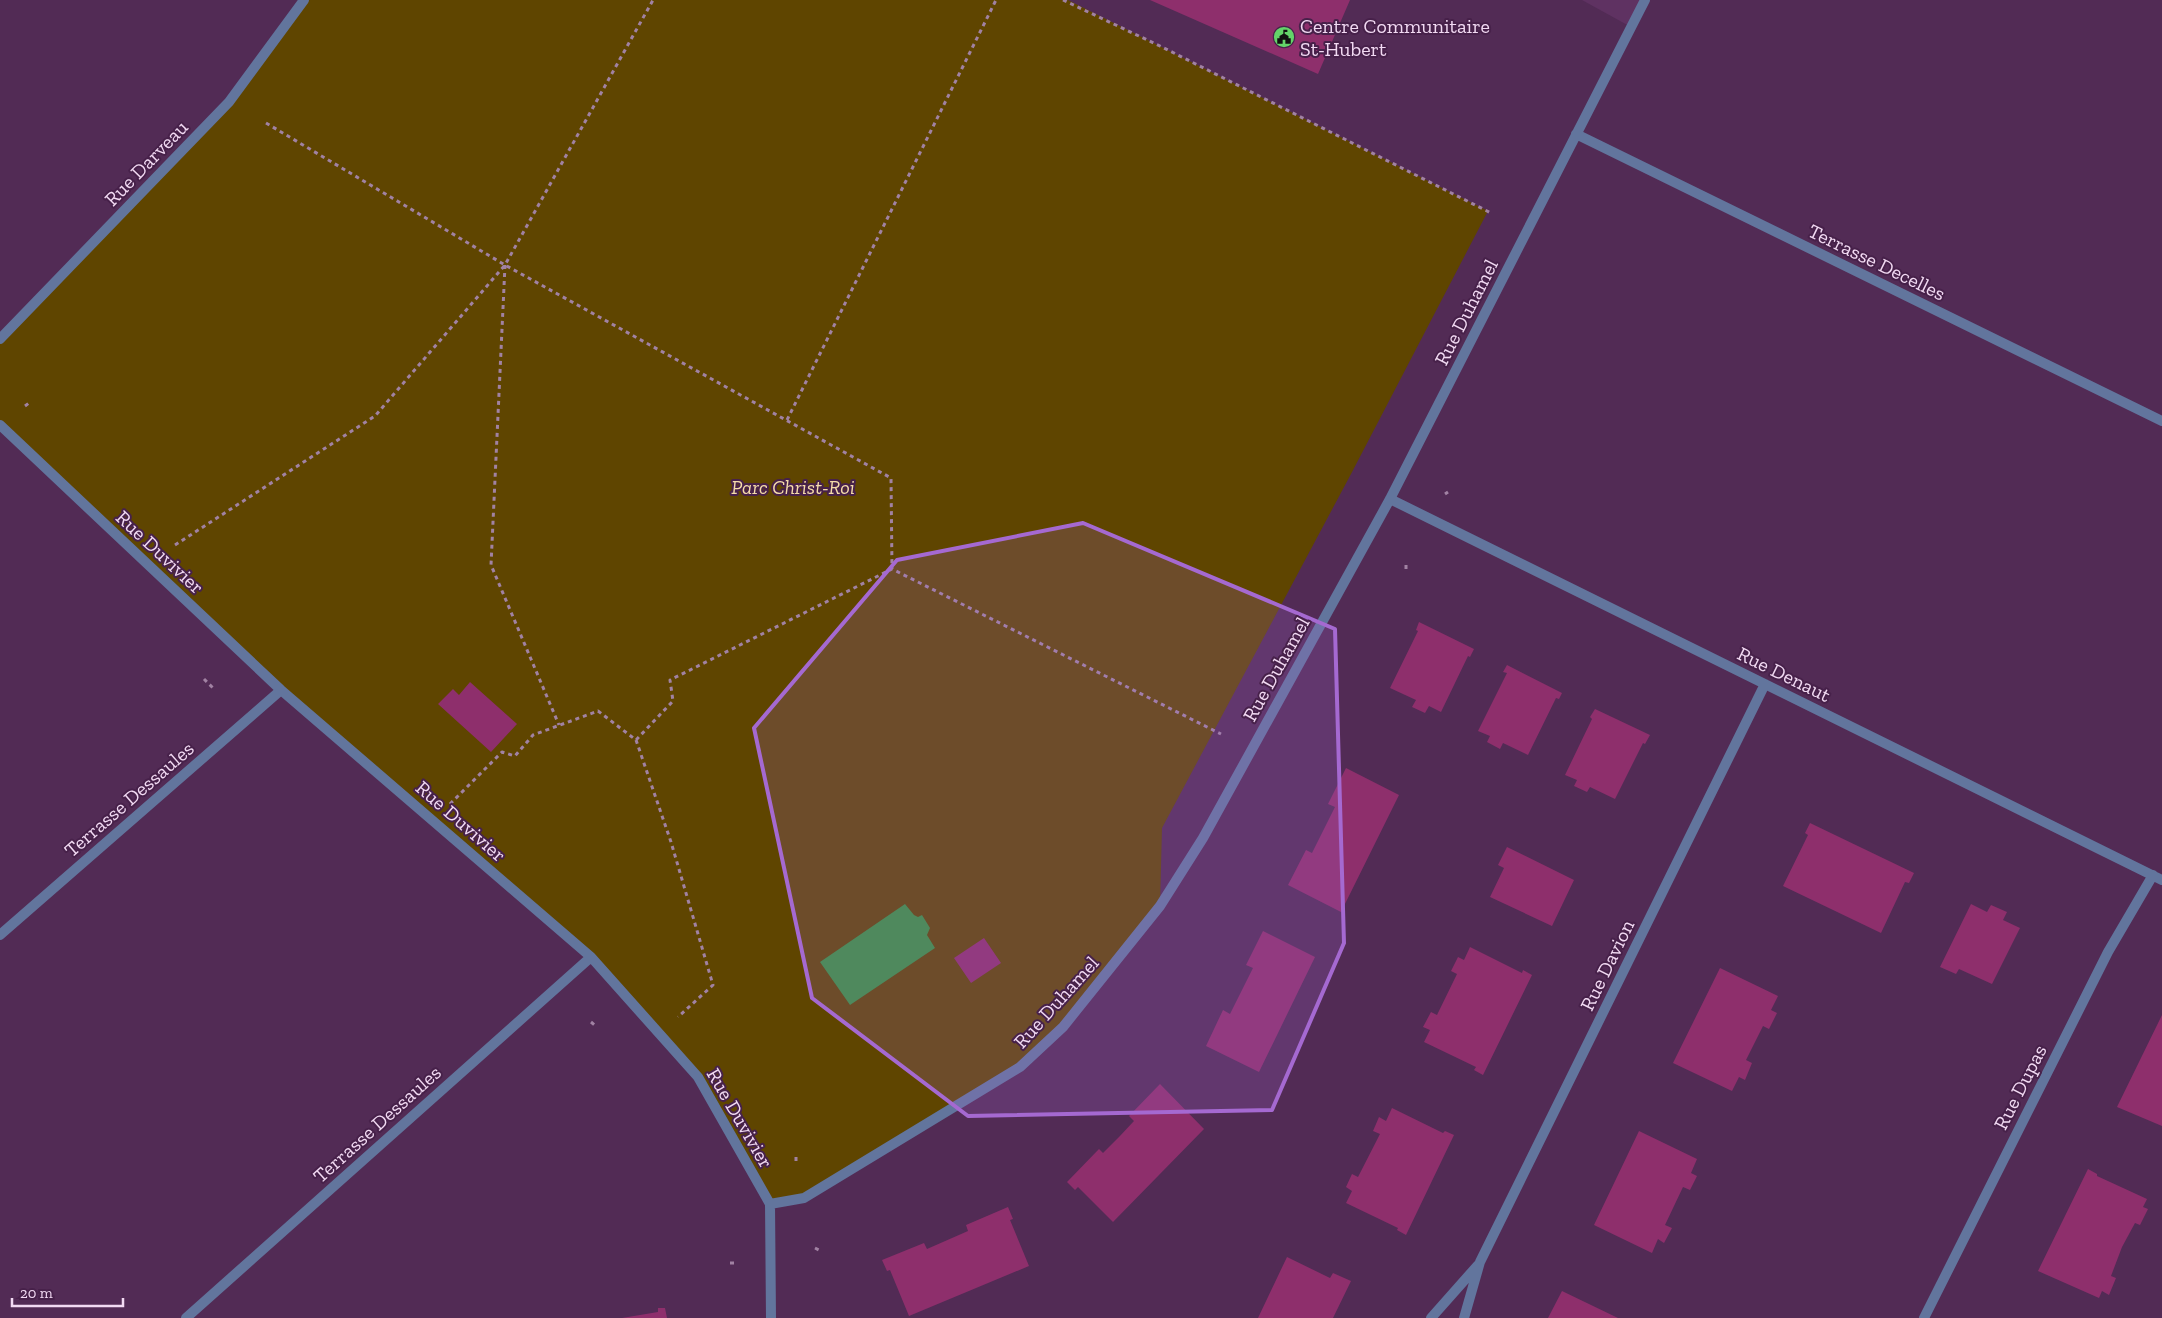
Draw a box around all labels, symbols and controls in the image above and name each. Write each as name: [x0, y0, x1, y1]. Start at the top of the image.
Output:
place label: Centre Communitaire St-Hubert: [1300, 14, 1490, 61]
public building icon: Centre Communitaire St-Hubert: [1272, 25, 1296, 49]
street label: Rue Darveau: [99, 115, 193, 211]
street label: Terrasse Decelles: [1805, 218, 1949, 306]
street label: Rue Duhamel: [1429, 255, 1503, 369]
park label: Parc Christ-Roi: [731, 475, 855, 499]
street label: Rue Duvivier: [111, 505, 209, 599]
street label: Rue Duhamel: [1237, 613, 1315, 725]
street label: Rue Denaut: [1733, 641, 1835, 707]
street label: Terrasse Dessaules: [59, 736, 199, 862]
street label: Rue Duvivier: [411, 775, 511, 867]
street label: Rue Davion: [1575, 915, 1640, 1014]
street label: Rue Duhamel: [1008, 951, 1104, 1053]
street label: Rue Dupas: [1988, 1040, 2052, 1134]
street label: Terrasse Dessaules: [308, 1060, 446, 1188]
street label: Rue Duvivier: [702, 1064, 778, 1172]
scale bar: [12, 1276, 124, 1308]
text: 20 m: [20, 1284, 53, 1302]

